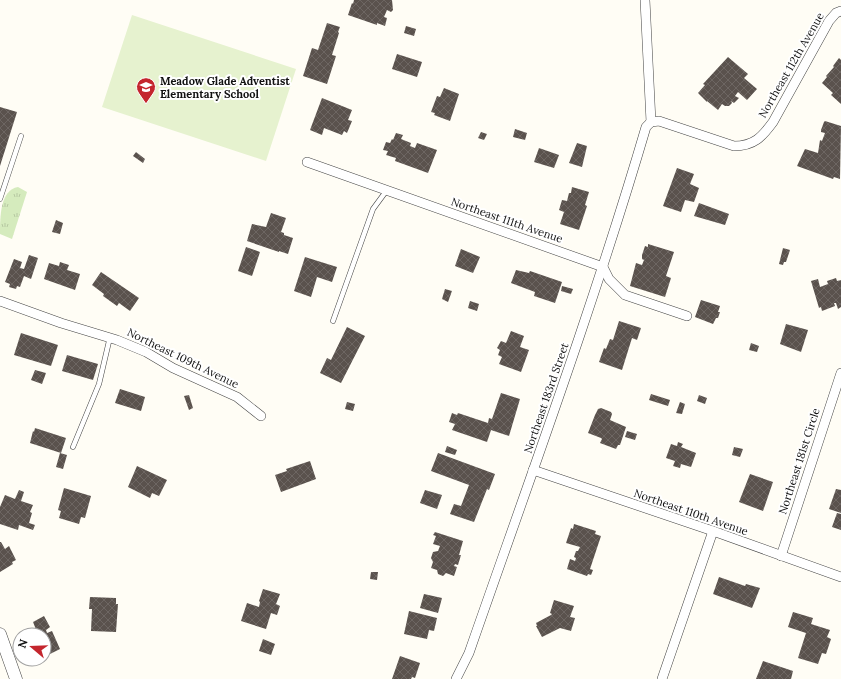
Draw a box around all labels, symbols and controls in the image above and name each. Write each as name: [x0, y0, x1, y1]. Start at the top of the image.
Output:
street label: Northeast 112th Avenue: [755, 10, 827, 120]
place label: Meadow Glade Adventist Elementary School: [160, 74, 290, 101]
school or university icon: Meadow Glade Adventist Elementary School: [135, 76, 157, 104]
street label: Northeast 111th Avenue: [449, 194, 565, 246]
street label: Northeast 109th Avenue: [125, 325, 241, 391]
street label: Northeast 183rd Street: [521, 340, 572, 455]
street label: Northeast 181st Circle: [775, 406, 823, 516]
street label: Northeast 110th Avenue: [632, 486, 750, 538]
north arrow: [12, 627, 52, 667]
text: N: [15, 637, 31, 650]

